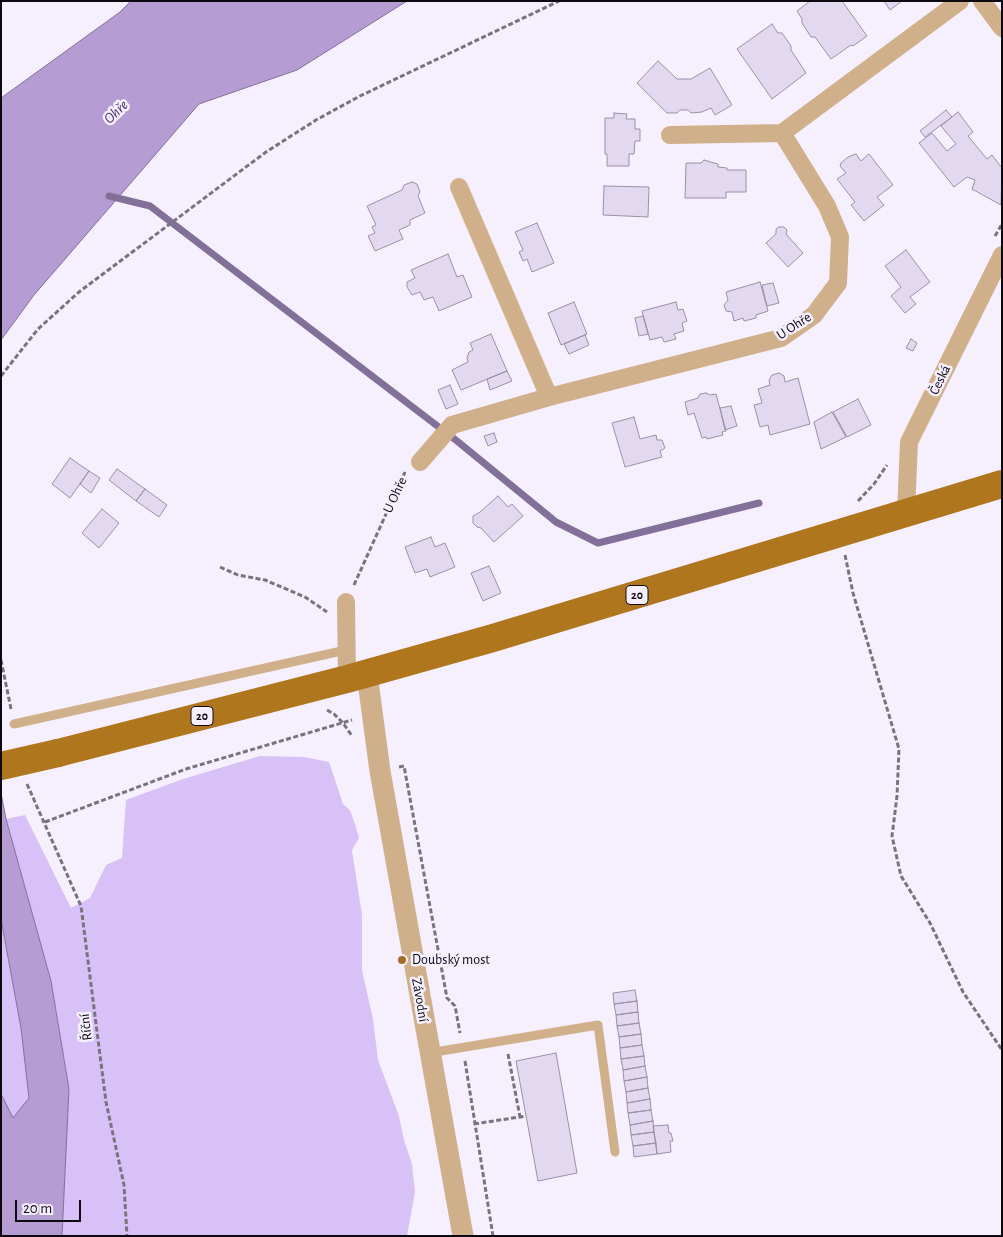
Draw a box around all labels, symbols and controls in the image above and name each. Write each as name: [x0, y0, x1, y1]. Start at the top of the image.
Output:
water label: Ohře: [100, 96, 132, 128]
street label: U Ohře: [773, 309, 815, 343]
street label: Česká: [926, 362, 954, 398]
street label: U Ohře: [379, 474, 411, 516]
road number: 20: [626, 586, 648, 604]
road number: 20: [191, 706, 213, 726]
place label: Doubský most: [412, 952, 490, 968]
marker: Doubský most: [396, 954, 408, 966]
street label: Závodní: [408, 977, 432, 1023]
street label: Říční: [76, 1013, 96, 1041]
scale bar: [18, 1190, 84, 1222]
text: 20 m: [23, 1201, 52, 1216]

